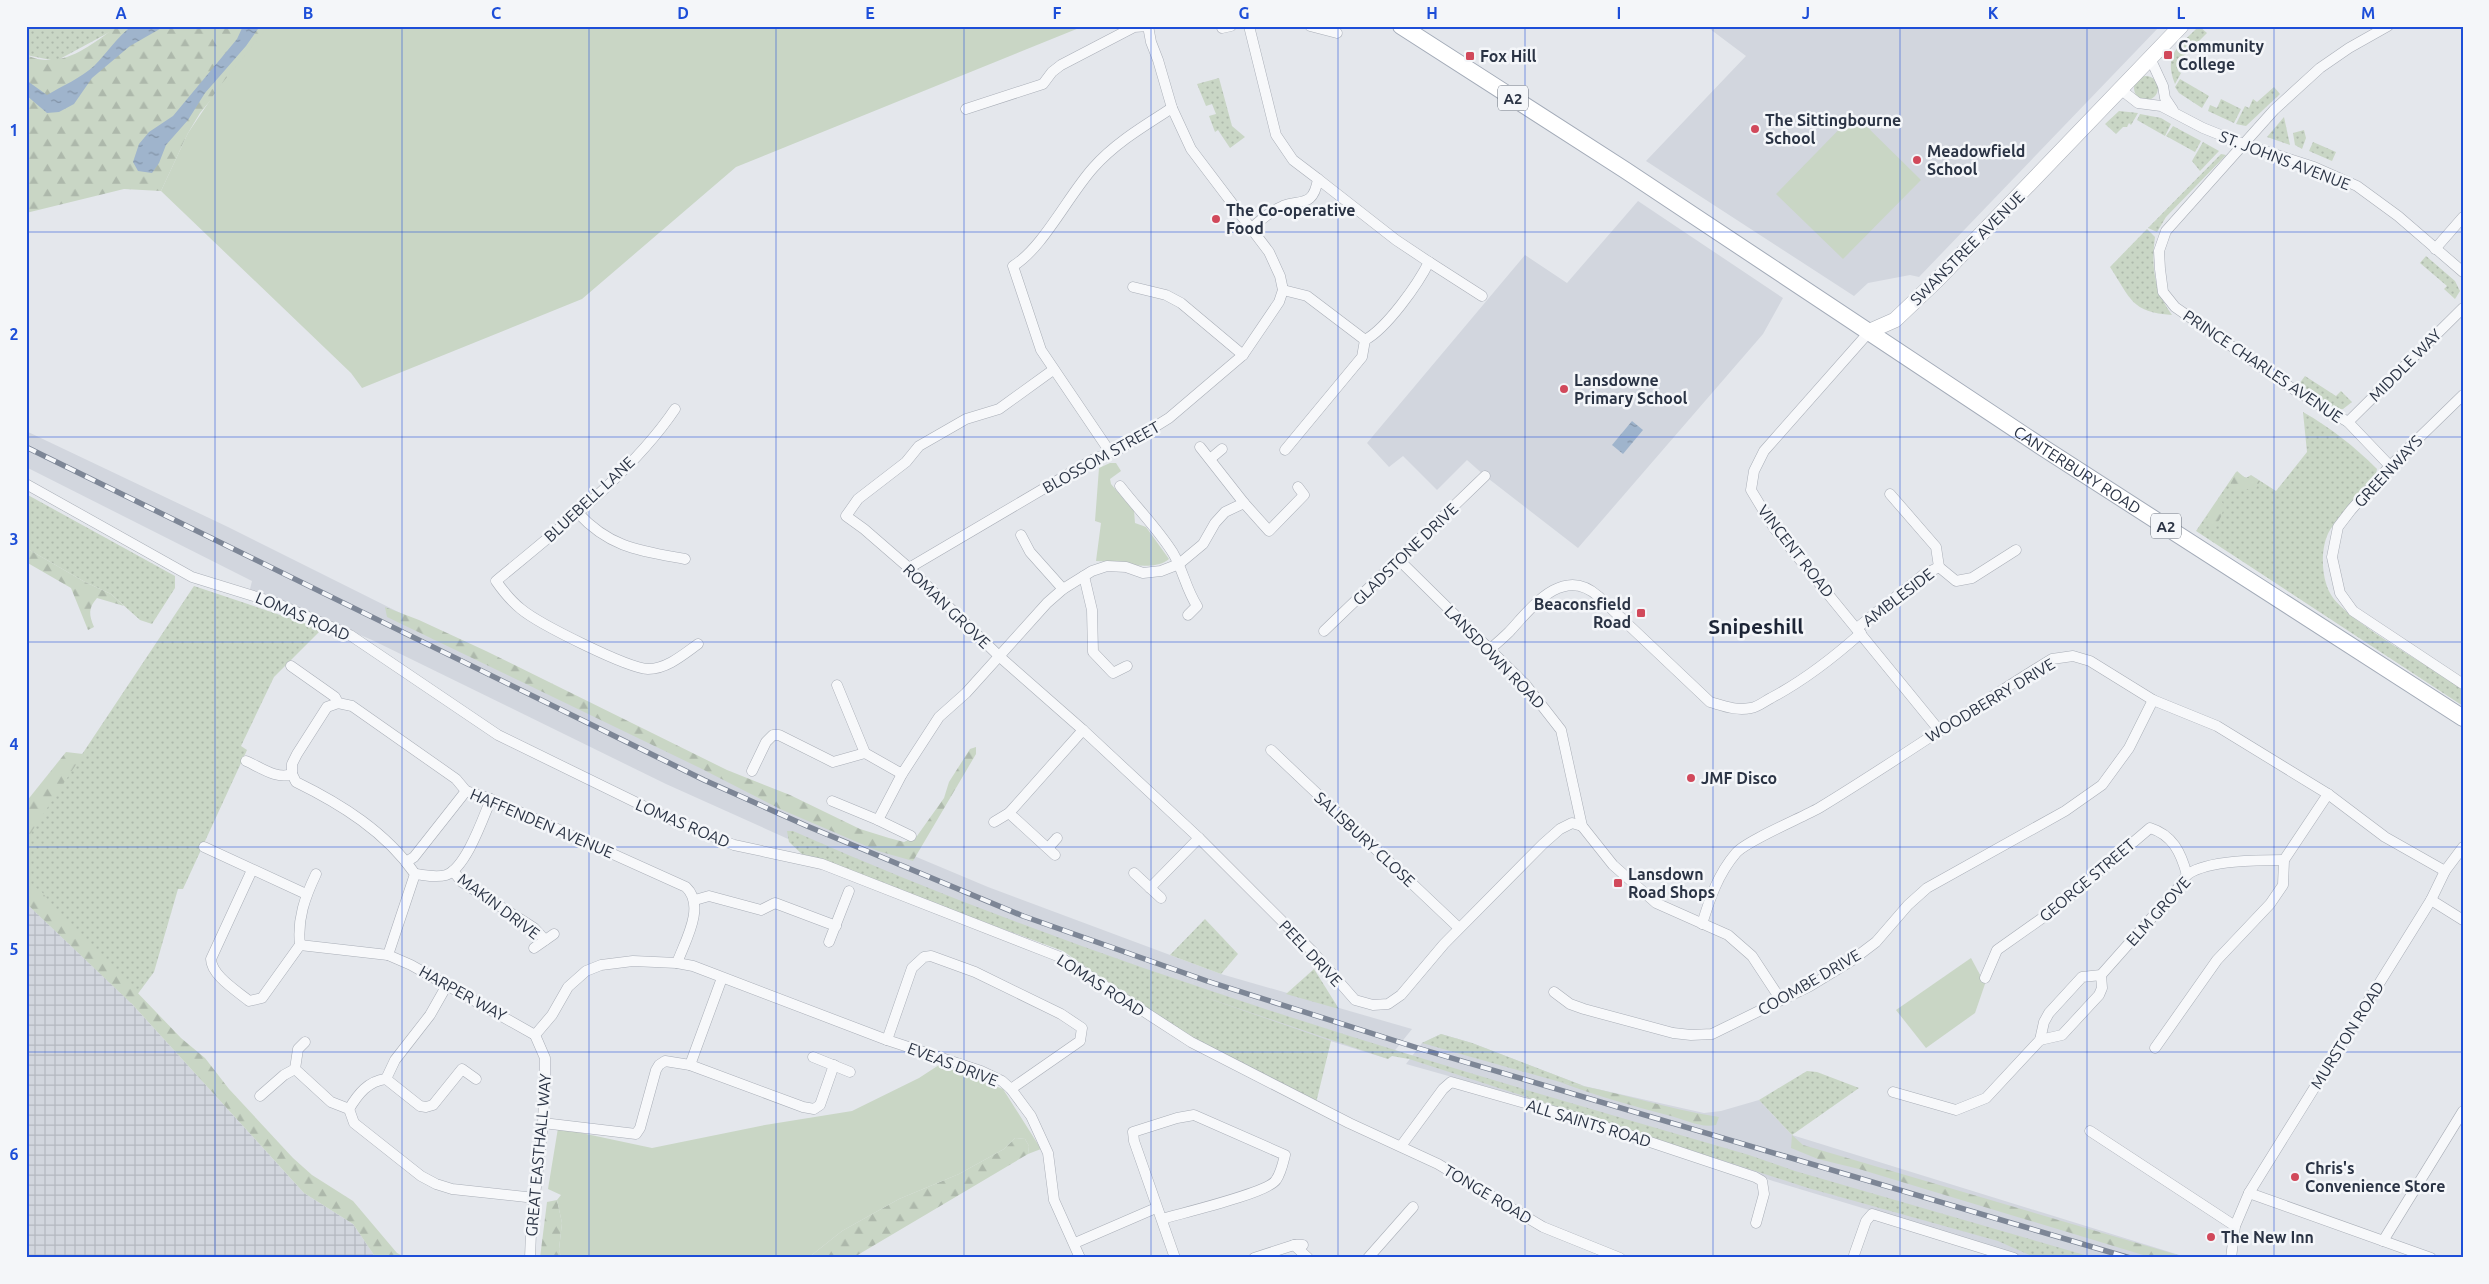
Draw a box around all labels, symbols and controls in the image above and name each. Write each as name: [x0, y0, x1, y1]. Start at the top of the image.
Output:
text: A: [115, 4, 127, 22]
text: B: [303, 4, 313, 22]
text: C: [491, 4, 501, 22]
text: D: [677, 4, 689, 22]
text: E: [865, 4, 875, 22]
text: F: [1053, 4, 1062, 22]
text: G: [1238, 4, 1250, 22]
text: H: [1426, 4, 1438, 22]
text: I: [1617, 4, 1621, 22]
text: J: [1802, 4, 1810, 22]
text: K: [1988, 4, 1999, 22]
text: L: [2177, 4, 2186, 22]
text: M: [2361, 4, 2375, 22]
place label: Community College: [2178, 37, 2264, 73]
place label: Fox Hill: [1480, 47, 1537, 65]
marker: Community College: [2162, 49, 2174, 61]
marker: Fox Hill: [1464, 50, 1476, 62]
road number: A2: [1498, 86, 1528, 110]
place label: The Sittingbourne School: [1765, 111, 1901, 147]
text: 1: [9, 121, 19, 139]
marker: The Sittingbourne School: [1749, 123, 1761, 135]
street label: ST. JOHNS AVENUE: [2217, 127, 2353, 193]
place label: Meadowfield School: [1927, 142, 2025, 178]
marker: Meadowfield School: [1911, 154, 1923, 166]
street label: SWANSTREE AVENUE: [1906, 187, 2028, 309]
place label: The Co-operative Food: [1226, 201, 1356, 237]
marker: The Co-operative Food: [1210, 213, 1222, 225]
street label: PRINCE CHARLES AVENUE: [2180, 306, 2346, 426]
text: 2: [9, 325, 19, 343]
street label: MIDDLE WAY: [2365, 325, 2445, 405]
place label: Lansdowne Primary School: [1574, 371, 1688, 407]
marker: Lansdowne Primary School: [1558, 383, 1570, 395]
street label: BLOSSOM STREET: [1039, 417, 1163, 497]
street label: CANTERBURY ROAD: [2011, 422, 2144, 517]
street label: GREENWAYS: [2350, 431, 2426, 511]
street label: BLUEBELL LANE: [540, 453, 638, 545]
street label: GLADSTONE DRIVE: [1349, 499, 1461, 609]
street label: VINCENT ROAD: [1754, 501, 1838, 601]
road number: A2: [2151, 514, 2181, 538]
text: 3: [9, 530, 19, 548]
street label: ROMAN GROVE: [900, 560, 994, 652]
street label: AMBLESIDE: [1859, 564, 1937, 630]
street label: LOMAS ROAD: [253, 588, 353, 644]
place label: Beaconsfield Road: [1534, 595, 1631, 631]
street label: LANSDOWN ROAD: [1441, 602, 1549, 712]
marker: Beaconsfield Road: [1635, 607, 1647, 619]
district label: Snipeshill: [1708, 614, 1804, 638]
street label: WOODBERRY DRIVE: [1922, 654, 2058, 746]
text: 4: [9, 735, 19, 753]
place label: JMF Disco: [1701, 769, 1777, 787]
marker: JMF Disco: [1685, 772, 1697, 784]
street label: HAFFENDEN AVENUE: [468, 785, 616, 861]
street label: SALISBURY CLOSE: [1311, 788, 1419, 890]
street label: LOMAS ROAD: [633, 795, 733, 851]
street label: GEORGE STREET: [2036, 835, 2138, 925]
place label: Lansdown Road Shops: [1628, 865, 1715, 901]
street label: MAKIN DRIVE: [455, 869, 543, 943]
street label: ELM GROVE: [2122, 873, 2194, 949]
marker: Lansdown Road Shops: [1612, 877, 1624, 889]
street label: PEEL DRIVE: [1276, 916, 1346, 990]
text: 5: [9, 940, 19, 958]
street label: COOMBE DRIVE: [1754, 945, 1864, 1019]
street label: LOMAS ROAD: [1054, 950, 1148, 1020]
street label: HARPER WAY: [416, 962, 510, 1025]
street label: MURSTON ROAD: [2307, 978, 2387, 1092]
street label: EVEAS DRIVE: [905, 1038, 1001, 1090]
street label: GREAT EASTHALL WAY: [522, 1072, 554, 1237]
street label: ALL SAINTS ROAD: [1524, 1095, 1654, 1151]
text: 6: [9, 1145, 19, 1163]
place label: Chris's Convenience Store: [2305, 1159, 2445, 1195]
street label: TONGE ROAD: [1441, 1161, 1535, 1227]
marker: Chris's Convenience Store: [2289, 1171, 2301, 1183]
place label: The New Inn: [2221, 1228, 2314, 1246]
marker: The New Inn: [2205, 1231, 2217, 1243]

